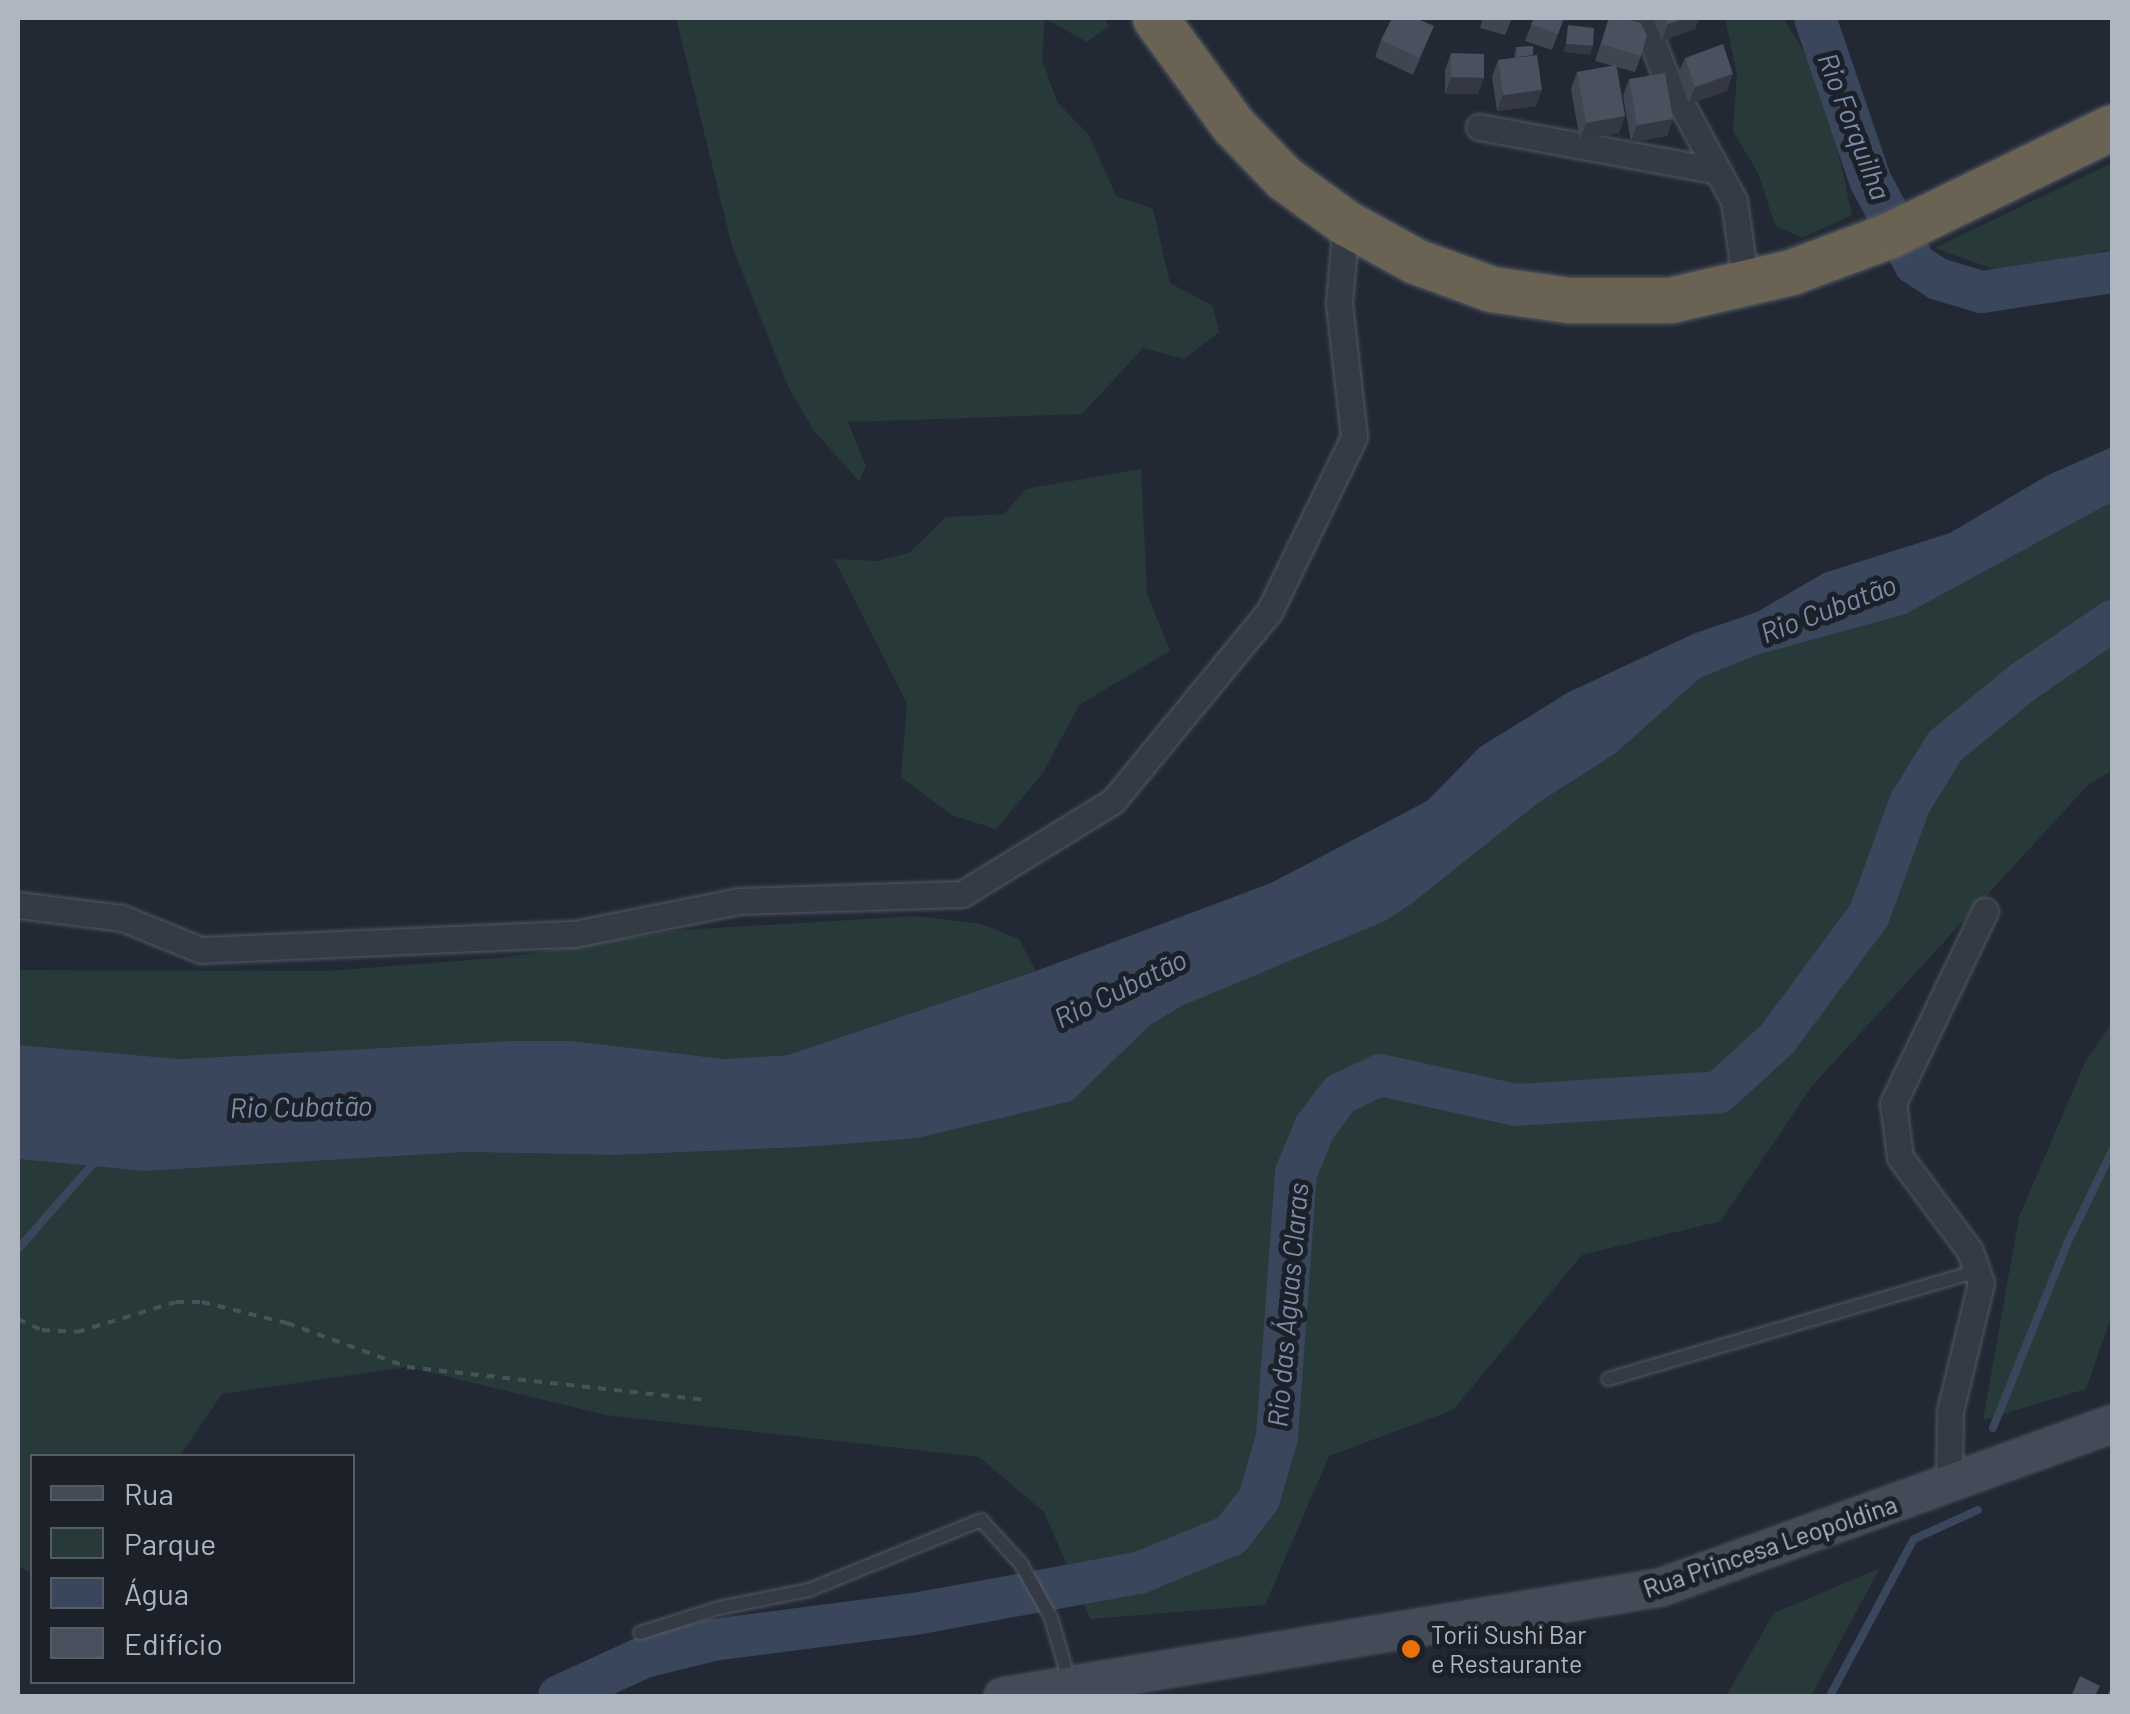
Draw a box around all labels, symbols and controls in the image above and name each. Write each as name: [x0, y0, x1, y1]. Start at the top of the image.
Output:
water label: Rio Forquilha: [1812, 48, 1898, 204]
water label: Rio Cubatão: [1755, 567, 1901, 649]
water label: Rio Cubatão: [1048, 942, 1192, 1034]
water label: Rio Cubatão: [229, 1088, 373, 1124]
water label: Rio das Águas Claras: [1260, 1181, 1314, 1429]
legend: [30, 1454, 355, 1684]
text: Rua: [124, 1475, 174, 1511]
street label: Rua Princesa Leopoldina: [1639, 1488, 1901, 1604]
text: Parque: [124, 1525, 216, 1561]
text: Água: [124, 1575, 189, 1611]
place label: Torii Sushi Bar e Restaurante: [1431, 1620, 1586, 1679]
text: Edifício: [124, 1625, 223, 1661]
marker: Torii Sushi Bar e Restaurante: [1400, 1638, 1422, 1660]

